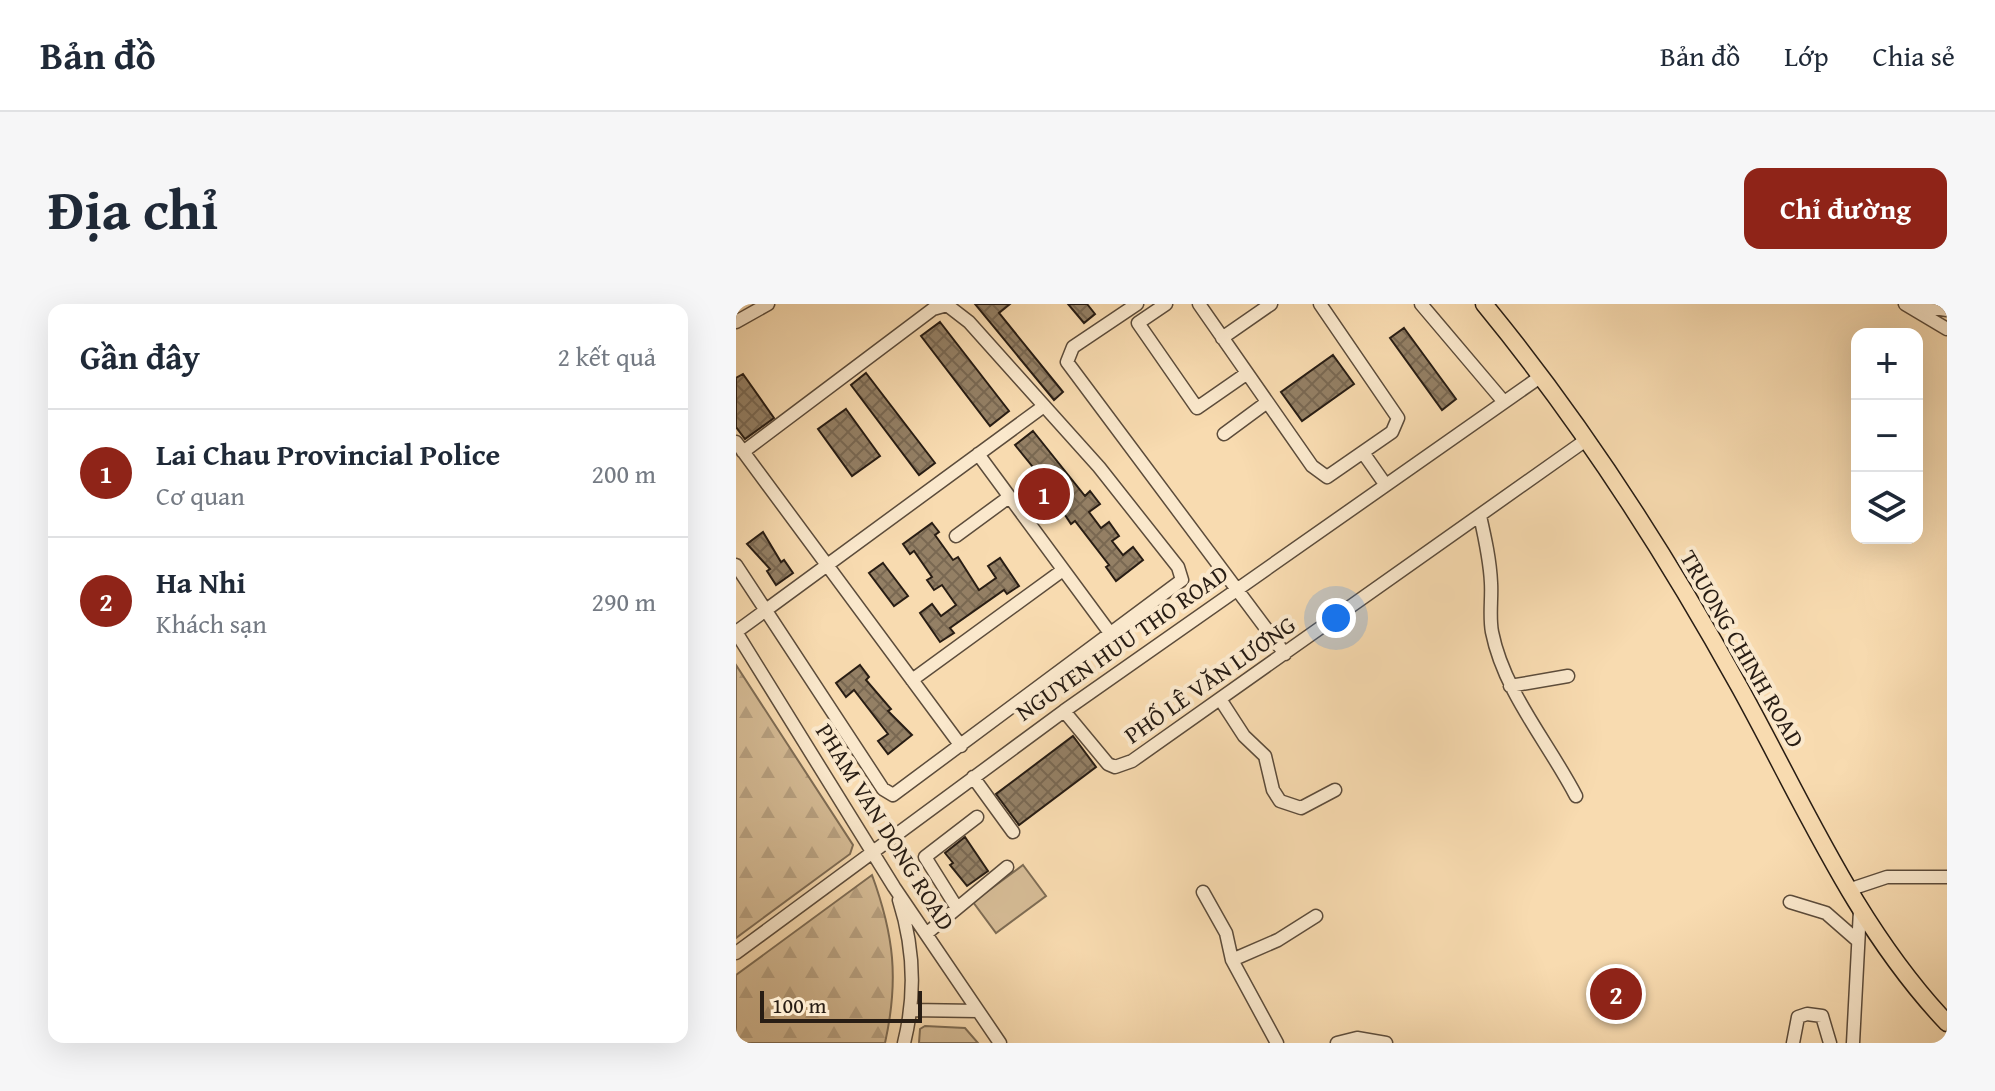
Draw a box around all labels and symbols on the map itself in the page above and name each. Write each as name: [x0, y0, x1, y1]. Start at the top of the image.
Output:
pin: 1: [1018, 464, 1070, 524]
street label: TRUONG CHINH ROAD: [1672, 543, 1813, 754]
street label: NGUYEN HUU THO ROAD: [1008, 556, 1235, 729]
your location: [1316, 598, 1356, 638]
street label: PHỐ LÊ VĂN LƯƠNG: [1117, 607, 1303, 752]
street label: PHAM VAN DONG ROAD: [807, 716, 963, 937]
pin: 2: [1590, 964, 1642, 1024]
scale bar: [760, 987, 922, 1023]

